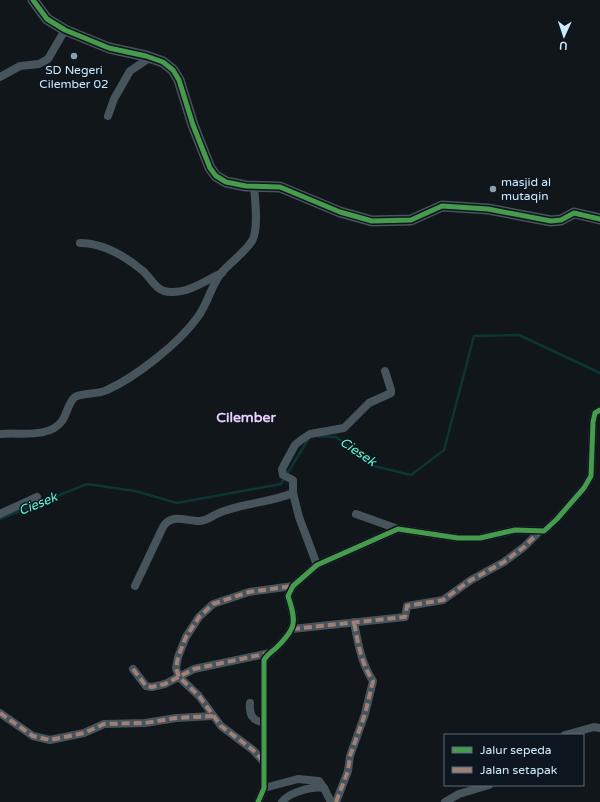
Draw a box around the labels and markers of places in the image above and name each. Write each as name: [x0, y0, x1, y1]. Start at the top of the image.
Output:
marker: SD Negeri Cilember 02: [69, 51, 79, 61]
place label: SD Negeri Cilember 02: [39, 63, 109, 91]
place label: masjid al mutaqin: [501, 175, 551, 203]
marker: masjid al mutaqin: [488, 184, 498, 194]

